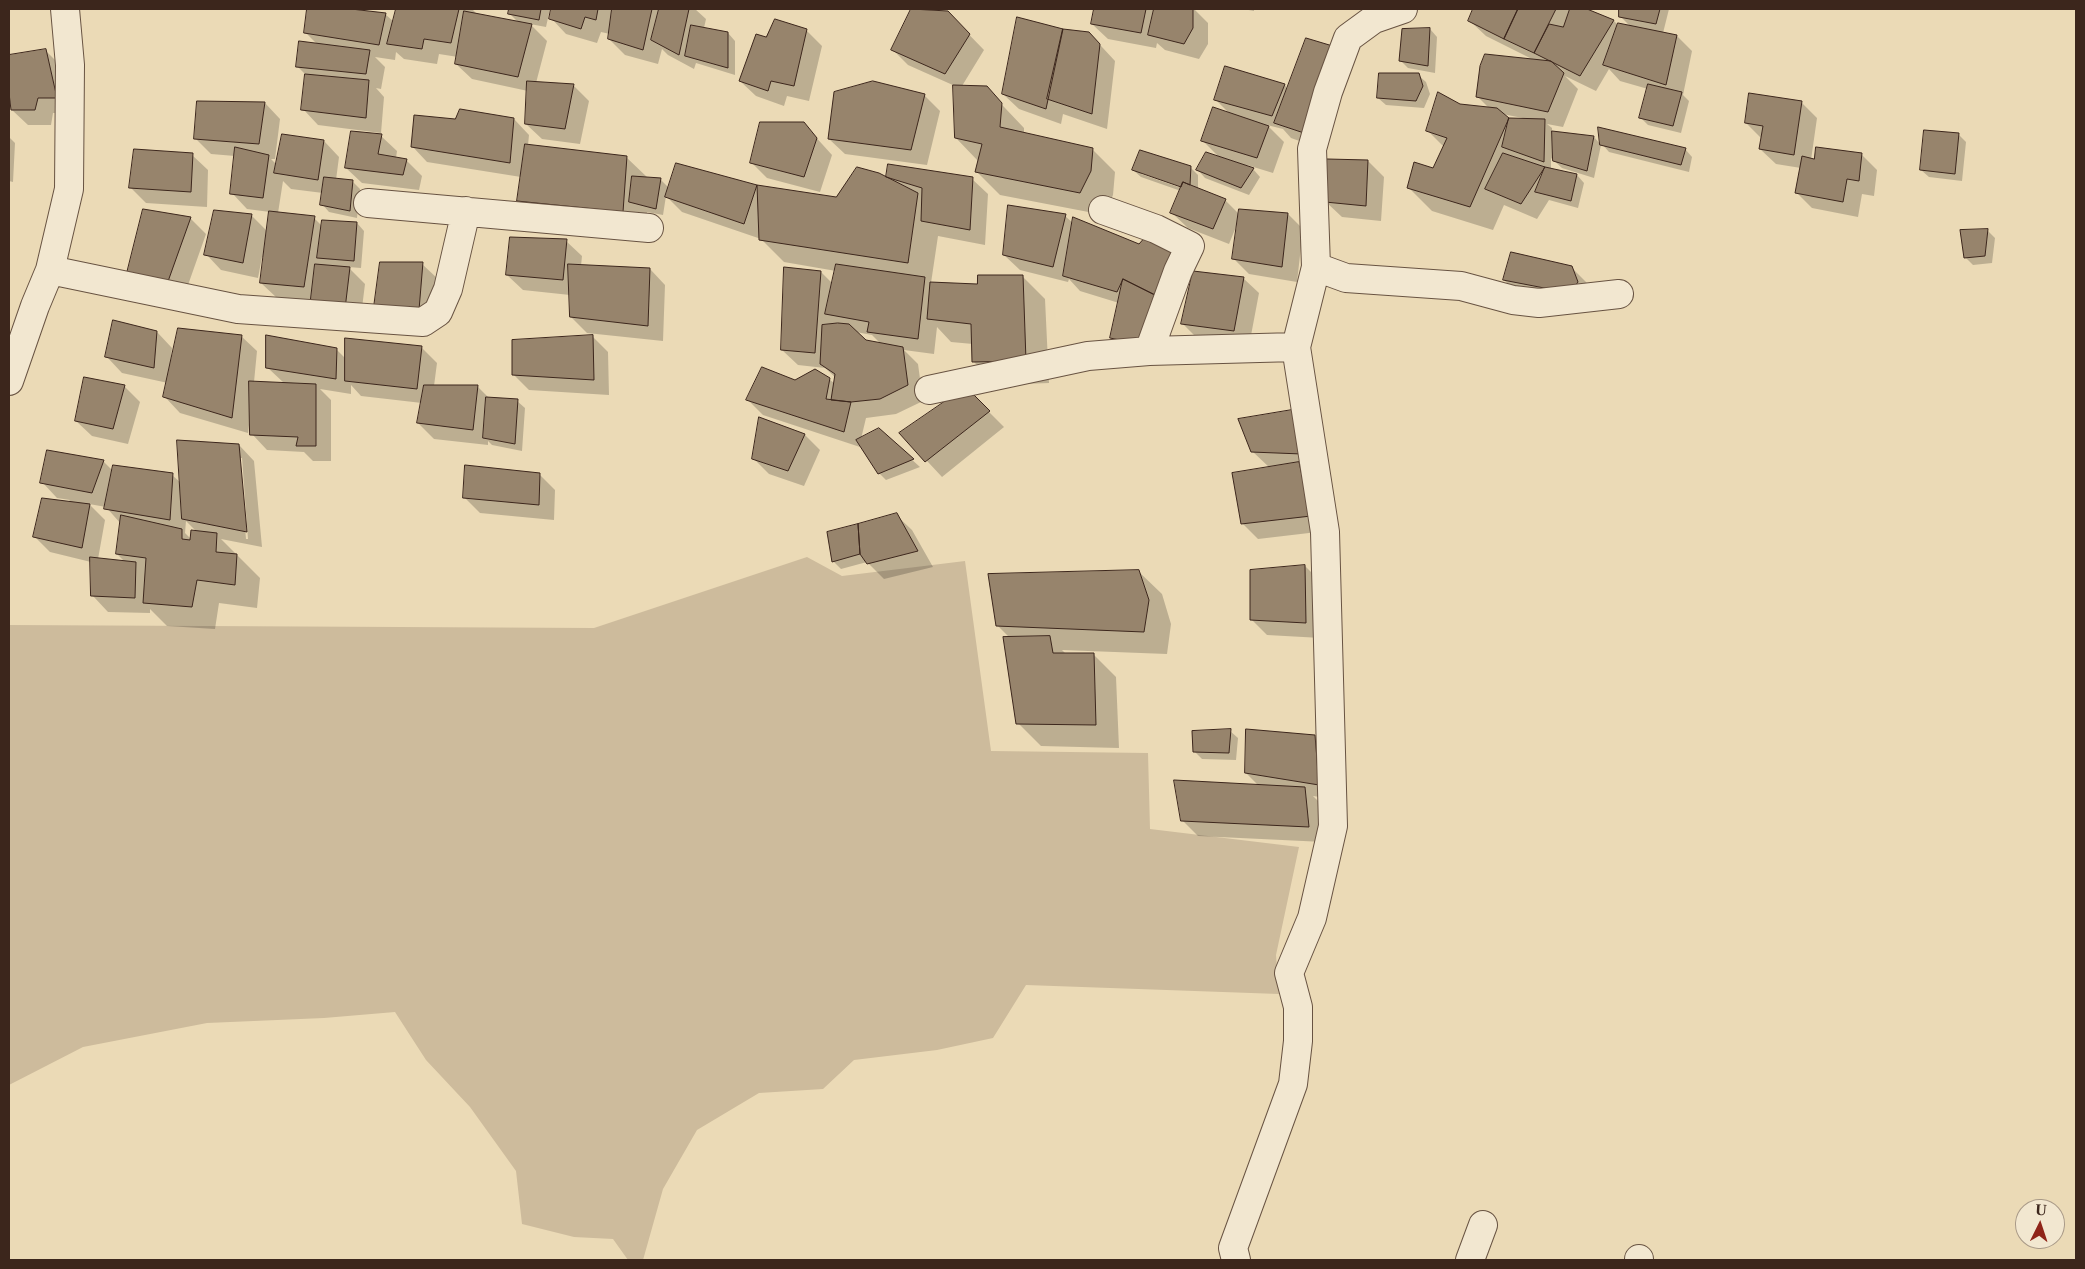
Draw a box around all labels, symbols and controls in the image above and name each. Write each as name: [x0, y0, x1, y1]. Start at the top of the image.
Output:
north arrow: [2015, 1199, 2065, 1249]
text: U: [2035, 1201, 2047, 1219]

